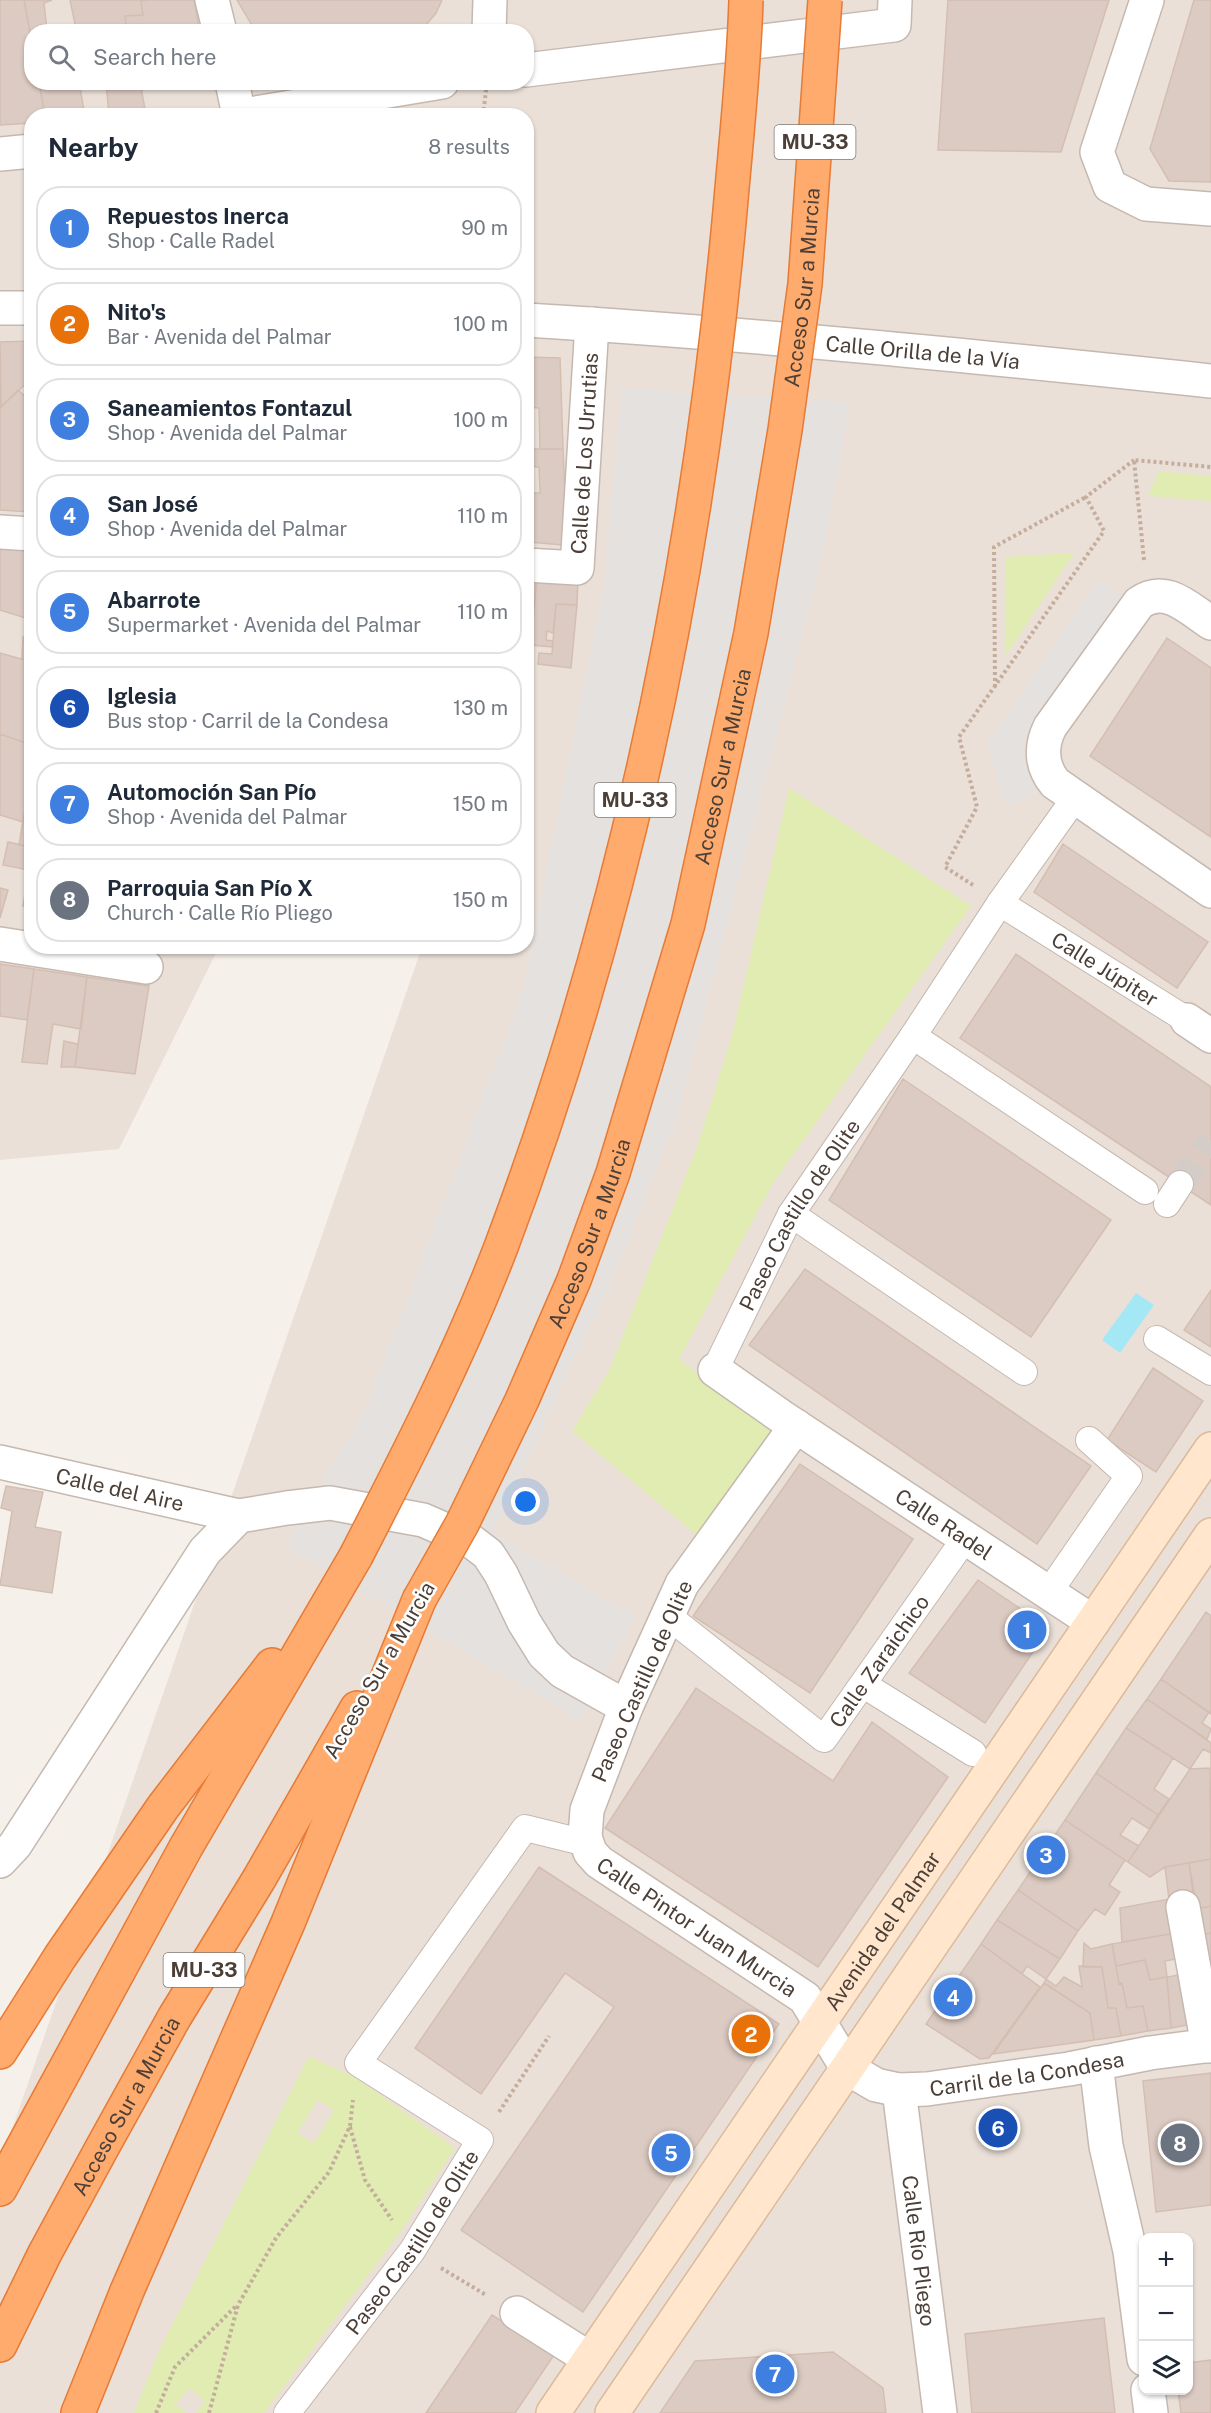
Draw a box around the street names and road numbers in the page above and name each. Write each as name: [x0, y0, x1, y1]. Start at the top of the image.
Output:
road number: MU-33: [774, 125, 856, 159]
street label: Acceso Sur a Murcia: [779, 187, 824, 389]
street label: Calle Orilla de la Vía: [825, 330, 1021, 374]
street label: Calle de Los Urrutias: [565, 352, 603, 555]
street label: Acceso Sur a Murcia: [689, 666, 756, 867]
road number: MU-33: [594, 783, 676, 817]
street label: Calle Júpiter: [1047, 926, 1163, 1011]
street label: Paseo Castillo de Olite: [733, 1114, 865, 1314]
street label: Acceso Sur a Murcia: [542, 1136, 635, 1332]
street label: Calle del Aire: [54, 1463, 186, 1516]
street label: Calle Radel: [891, 1483, 997, 1565]
street label: Paseo Castillo de Olite: [586, 1576, 698, 1786]
street label: Acceso Sur a Murcia: [318, 1577, 440, 1763]
street label: Calle Zaraichico: [824, 1590, 934, 1732]
street label: Avenida del Palmar: [819, 1846, 945, 2015]
street label: Calle Pintor Juan Murcia: [592, 1852, 802, 2002]
road number: MU-33: [164, 1953, 244, 1987]
street label: Acceso Sur a Murcia: [66, 2012, 185, 2200]
street label: Carril de la Condesa: [928, 2046, 1126, 2101]
street label: Paseo Castillo de Olite: [340, 2145, 484, 2339]
street label: Calle Río Pliego: [897, 2174, 941, 2328]

